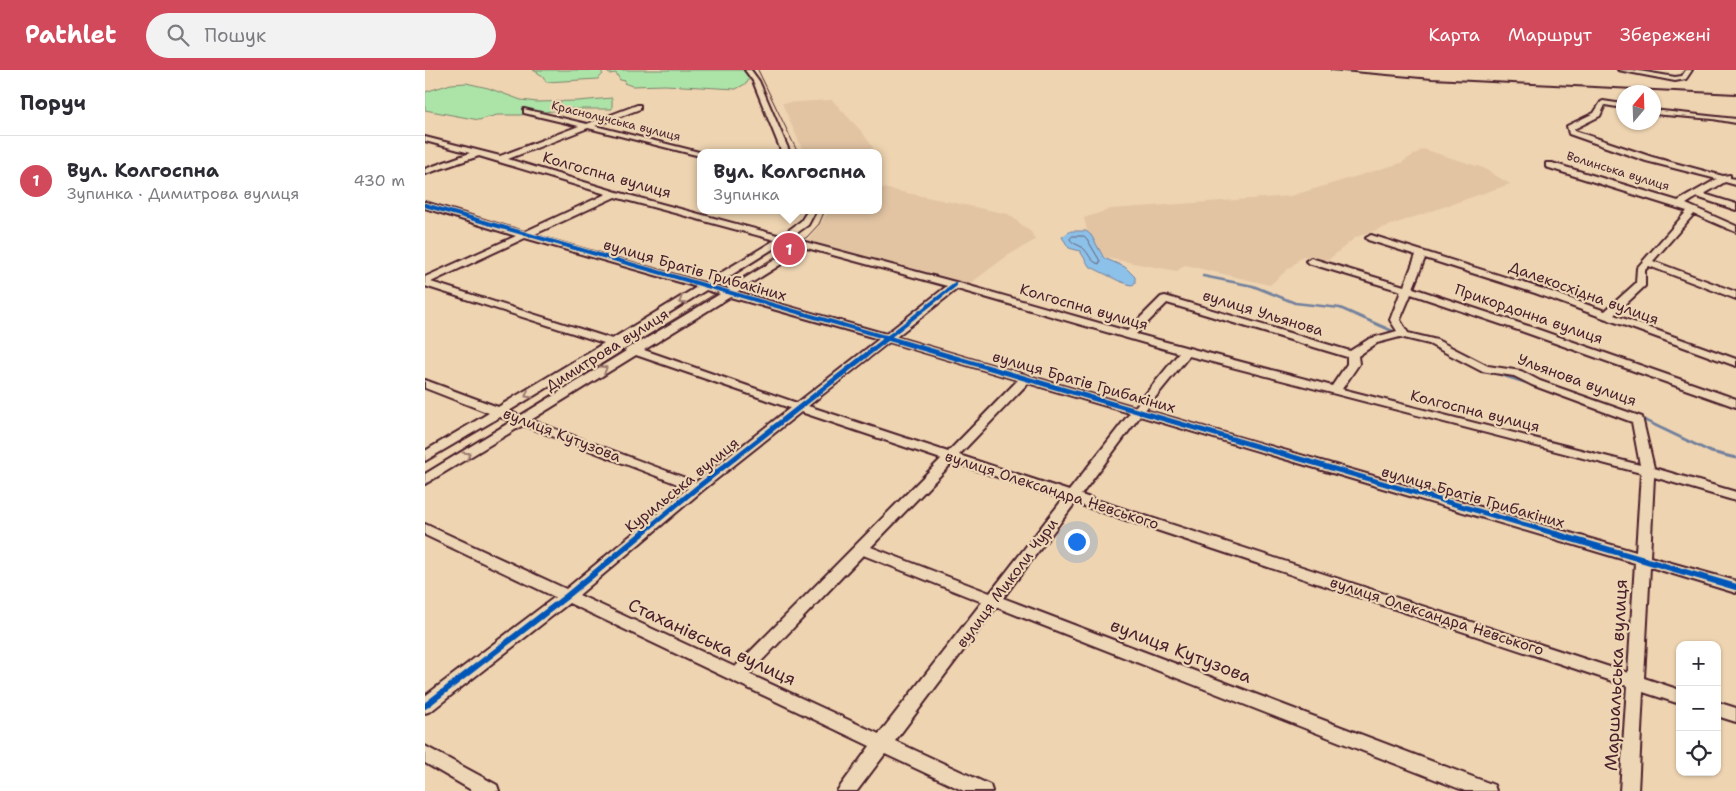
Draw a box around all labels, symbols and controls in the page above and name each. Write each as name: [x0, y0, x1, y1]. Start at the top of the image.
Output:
search box: [146, 13, 496, 58]
text: Pathlet: [25, 19, 116, 51]
icon: search: [164, 21, 192, 49]
text: Пошук: [204, 23, 266, 48]
text: Карта: [1428, 23, 1480, 47]
text: Маршрут: [1508, 23, 1592, 47]
text: Збережені: [1620, 23, 1711, 47]
north arrow: [1616, 85, 1661, 130]
text: Поруч: [20, 89, 86, 117]
street label: Краснолучська вулиця: [550, 97, 682, 145]
street label: Колгоспна вулиця: [540, 147, 674, 203]
street label: Волинська вулиця: [1564, 148, 1672, 194]
popup: [697, 149, 882, 214]
text: Вул. Колгоспна: [67, 158, 219, 183]
text: Вул. Колгоспна: [714, 159, 865, 184]
text: 1: [32, 170, 40, 191]
text: 430 m: [354, 170, 405, 191]
text: Зупинка · Димитрова вулиця: [67, 183, 299, 204]
text: Зупинка: [714, 184, 779, 205]
pin: 1: [773, 230, 805, 268]
street label: вулиця Братів Грибакіних: [601, 234, 789, 306]
street label: Далекосхідна вулиця: [1506, 257, 1662, 329]
street label: Колгоспна вулиця: [1017, 279, 1151, 335]
street label: Прикордонна вулиця: [1452, 279, 1606, 349]
street label: вулиця Ульянова: [1200, 285, 1326, 341]
one-way arrow: [678, 294, 687, 304]
street label: Димитрова вулиця: [542, 304, 672, 396]
street label: вулиця Братів Грибакіних: [990, 346, 1178, 418]
street label: Ульянова вулиця: [1515, 349, 1639, 411]
one-way arrow: [599, 365, 608, 375]
street label: Колгоспна вулиця: [1408, 385, 1542, 437]
one-way arrow: [525, 388, 534, 398]
street label: вулиця Кутузова: [500, 403, 624, 467]
street label: Курильська вулиця: [621, 433, 743, 537]
street label: вулиця Олександра Невського: [943, 446, 1161, 534]
one-way arrow: [461, 451, 470, 461]
street label: вулиця Братів Грибакіних: [1379, 461, 1567, 533]
street label: вулиця Миколи Чури: [952, 514, 1062, 652]
your location: [1064, 529, 1090, 555]
street label: вулиця Олександра Невського: [1328, 572, 1546, 660]
street label: Маршальська вулиця: [1599, 578, 1633, 772]
street label: Стаханівська вулиця: [624, 593, 800, 691]
street label: вулиця Кутузова: [1107, 613, 1255, 689]
map controls: [1676, 641, 1721, 776]
button: +: [1676, 641, 1721, 686]
button: −: [1676, 686, 1721, 731]
button: locate: [1676, 731, 1721, 776]

